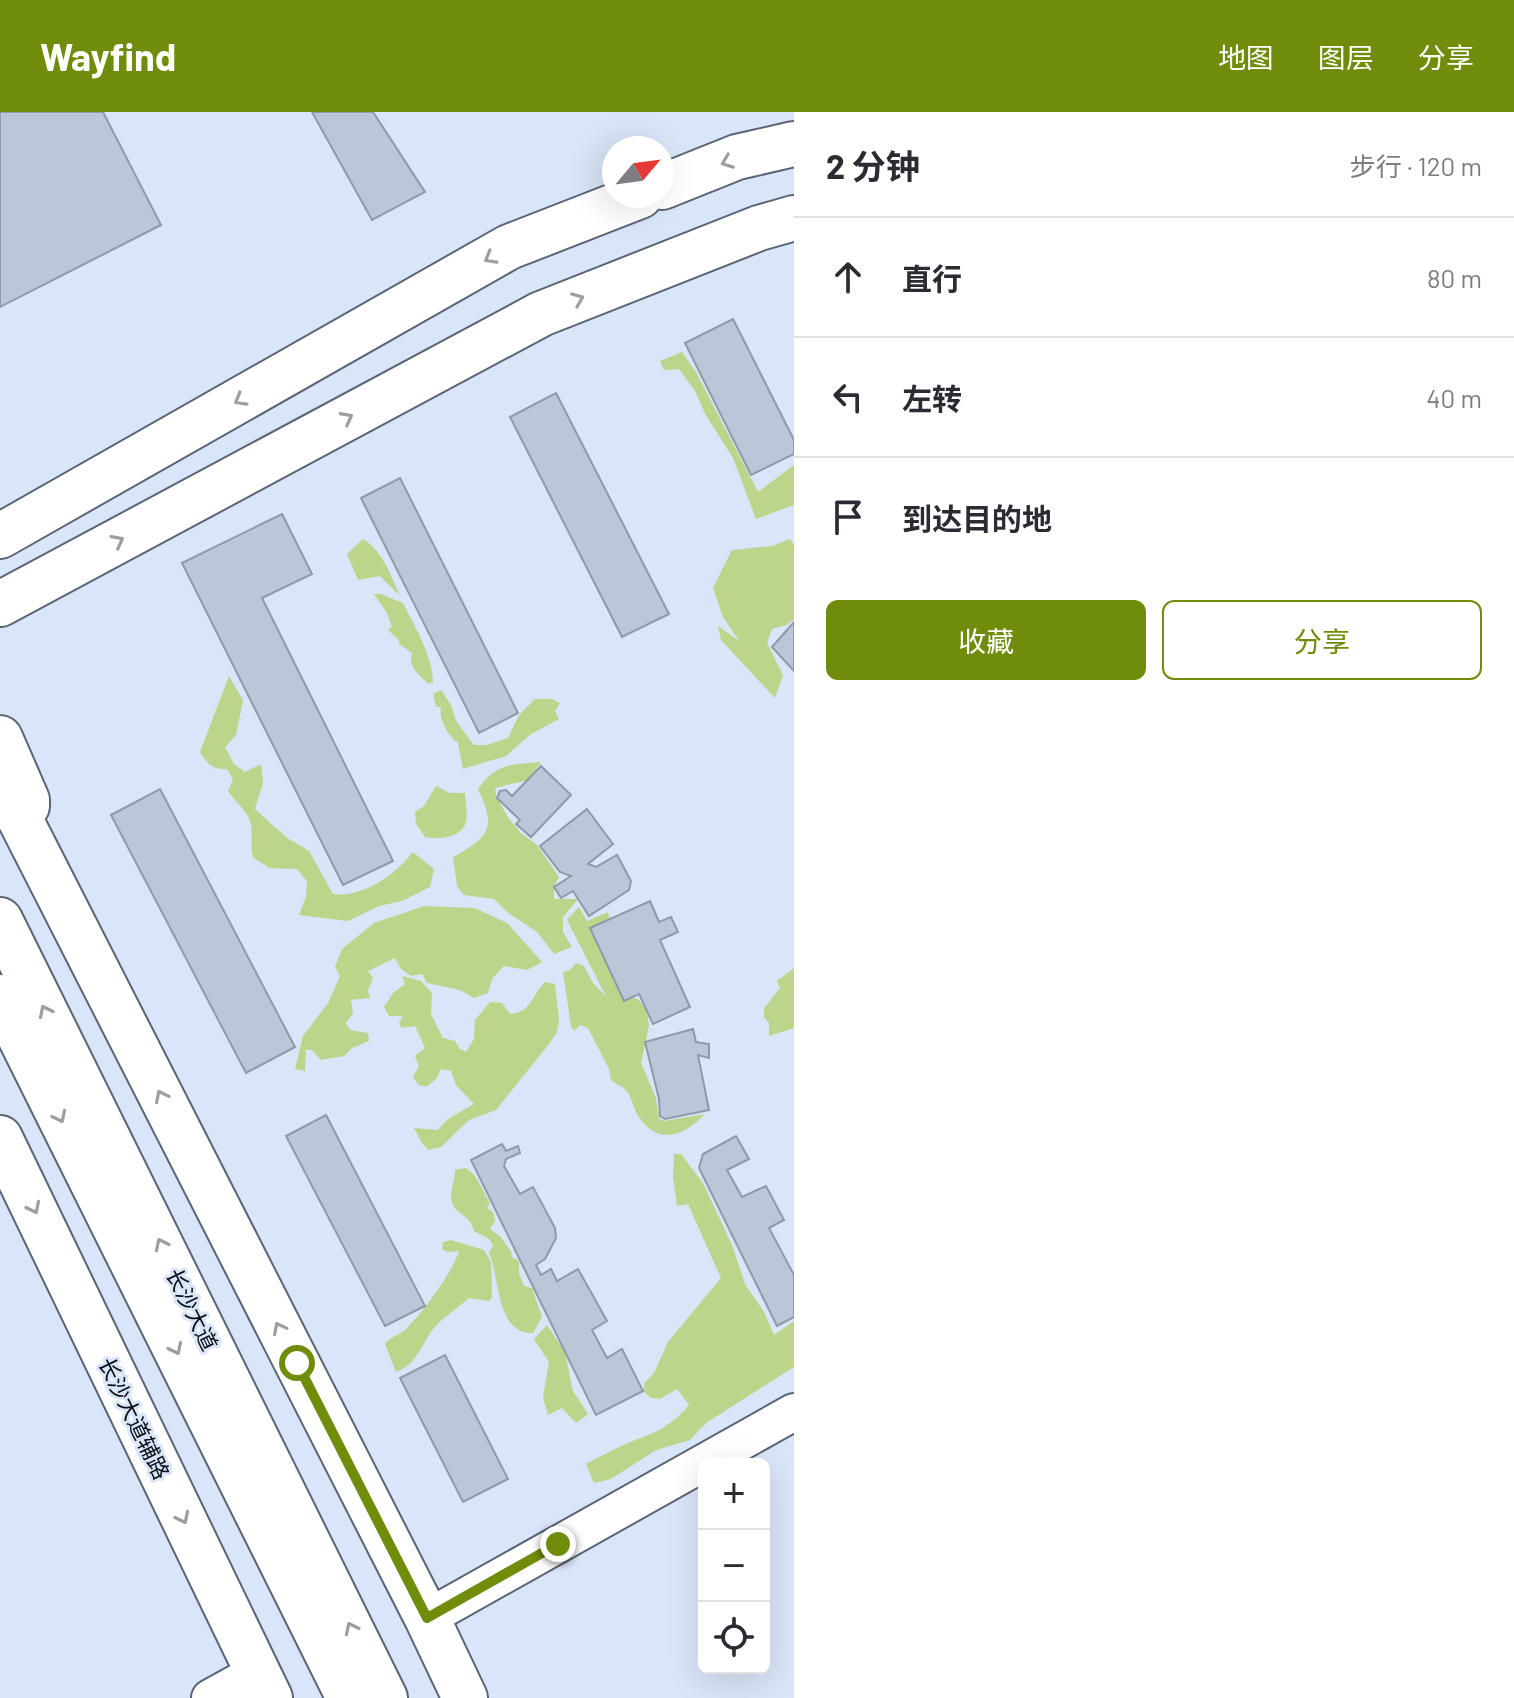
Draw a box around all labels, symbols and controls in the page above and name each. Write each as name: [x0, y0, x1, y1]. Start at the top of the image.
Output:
text: Wayfind: [40, 33, 176, 79]
text: 地图: [1218, 40, 1274, 74]
text: 图层: [1318, 40, 1374, 74]
text: 分享: [1418, 40, 1474, 74]
north arrow: [602, 136, 674, 208]
text: 2 分钟: [826, 145, 920, 186]
text: 步行 · 120 m: [1350, 150, 1482, 181]
one-way arrow: [721, 152, 735, 169]
one-way arrow: [484, 248, 499, 264]
icon: ahead: [826, 255, 870, 299]
text: 直行: [902, 260, 962, 296]
text: 80 m: [1427, 262, 1482, 293]
one-way arrow: [570, 292, 584, 309]
icon: left: [826, 375, 870, 419]
text: 左转: [902, 380, 962, 416]
text: 40 m: [1426, 382, 1482, 413]
one-way arrow: [234, 390, 248, 406]
one-way arrow: [339, 412, 353, 427]
icon: arrive: [826, 495, 870, 539]
text: 到达目的地: [902, 500, 1052, 536]
one-way arrow: [110, 535, 124, 550]
button: 收藏: [826, 600, 1146, 680]
button: 分享: [1162, 600, 1482, 680]
one-way arrow: [40, 1005, 55, 1020]
one-way arrow: [155, 1090, 171, 1105]
one-way arrow: [50, 1108, 66, 1123]
one-way arrow: [24, 1200, 40, 1215]
one-way arrow: [155, 1238, 171, 1253]
street label: 长沙大道: [162, 1264, 224, 1354]
one-way arrow: [273, 1322, 289, 1336]
one-way arrow: [166, 1341, 182, 1356]
route start: [279, 1345, 315, 1381]
street label: 长沙大道辅路: [94, 1353, 176, 1483]
map controls: [698, 1458, 770, 1674]
button: +: [698, 1458, 770, 1530]
one-way arrow: [173, 1510, 189, 1525]
route end: [540, 1526, 576, 1562]
button: −: [698, 1530, 770, 1602]
button: locate: [698, 1602, 770, 1674]
one-way arrow: [345, 1622, 360, 1637]

